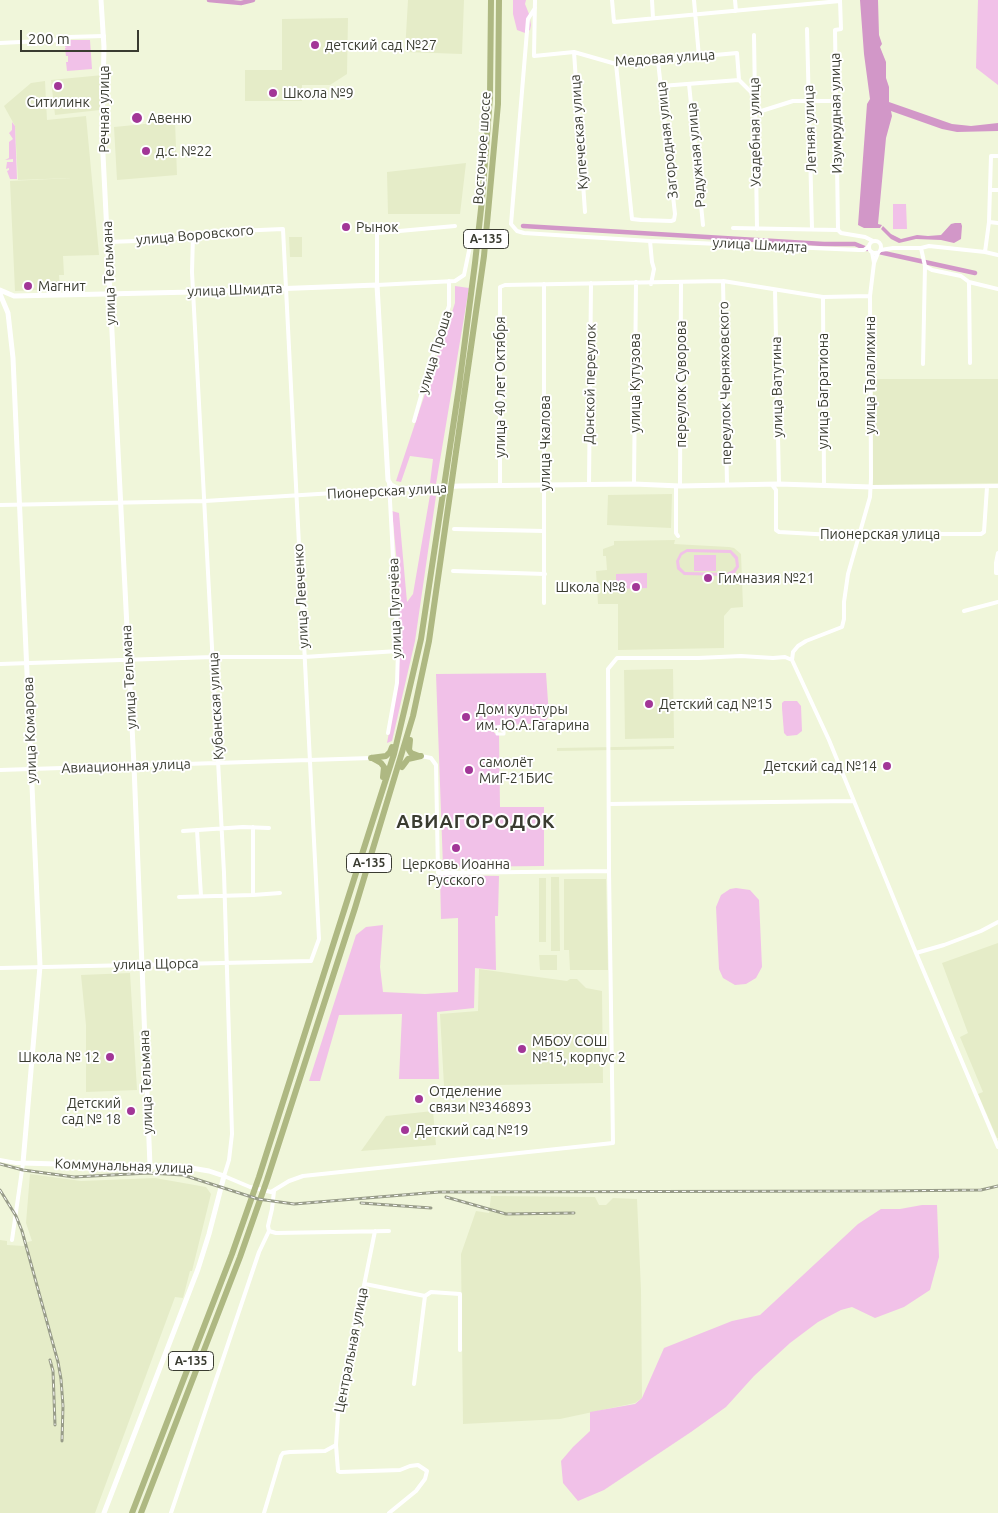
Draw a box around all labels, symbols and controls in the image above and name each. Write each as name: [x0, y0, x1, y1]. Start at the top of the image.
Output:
scale bar: [22, 20, 141, 52]
text: 200 m: [28, 30, 70, 47]
place label: детский сад №27: [325, 37, 437, 53]
marker: детский сад №27: [309, 39, 321, 51]
street label: Медовая улица: [614, 46, 716, 70]
street label: Изумрудная улица: [827, 52, 845, 174]
street label: Речная улица: [96, 65, 112, 153]
street label: Купеческая улица: [567, 74, 591, 190]
street label: Усадебная улица: [746, 77, 764, 187]
marker: Ситилинк: [52, 80, 64, 92]
street label: Загородная улица: [652, 80, 682, 200]
place label: Школа №9: [283, 85, 354, 101]
street label: Летняя улица: [800, 85, 820, 173]
marker: Школа №9: [267, 87, 279, 99]
street label: Восточное шоссе: [470, 91, 494, 205]
place label: Ситилинк: [26, 94, 90, 110]
street label: Радужная улица: [683, 102, 709, 208]
place label: Авеню: [148, 110, 192, 126]
marker: Авеню: [130, 111, 144, 125]
place label: д.с. №22: [156, 143, 212, 159]
marker: д.с. №22: [140, 145, 152, 157]
place label: Рынок: [356, 219, 398, 235]
street label: улица Тельмана: [99, 220, 119, 326]
street label: улица Воровского: [135, 221, 255, 249]
marker: Рынок: [340, 221, 352, 233]
road number: А-135: [464, 230, 508, 248]
street label: улица Шмидта: [712, 234, 808, 256]
place label: Магнит: [38, 278, 86, 294]
marker: Магнит: [22, 280, 34, 292]
street label: улица Шмидта: [187, 280, 283, 300]
street label: переулок Черняховского: [715, 301, 735, 465]
street label: улица Проша: [414, 308, 456, 396]
street label: улица 40 лет Октября: [492, 316, 508, 458]
street label: улица Талалихина: [862, 316, 878, 434]
street label: переулок Суворова: [673, 320, 689, 448]
street label: Донской переулок: [581, 323, 599, 445]
street label: улица Кутузова: [627, 333, 643, 433]
street label: улица Багратиона: [815, 333, 831, 449]
street label: улица Ватутина: [768, 336, 786, 438]
street label: улица Чкалова: [537, 395, 553, 491]
street label: Пионерская улица: [327, 479, 447, 503]
street label: Пионерская улица: [820, 526, 940, 542]
street label: улица Левченко: [290, 543, 312, 649]
street label: улица Пугачёва: [385, 557, 405, 659]
place label: Гимназия №21: [718, 570, 815, 586]
marker: Гимназия №21: [702, 572, 714, 584]
place label: Школа №8: [555, 579, 626, 595]
marker: Школа №8: [630, 581, 642, 593]
street label: улица Тельмана: [118, 624, 140, 730]
street label: Кубанская улица: [205, 651, 227, 761]
street label: улица Комарова: [20, 676, 40, 784]
place label: Детский сад №15: [659, 696, 773, 712]
marker: Детский сад №15: [643, 698, 655, 710]
place label: Дом культуры им. Ю.А.Гагарина: [476, 701, 589, 734]
marker: Дом культуры им. Ю.А.Гагарина: [460, 711, 472, 723]
place label: самолёт МиГ-21БИС: [479, 754, 553, 786]
street label: Авиационная улица: [61, 755, 191, 777]
place label: Детский сад №14: [763, 758, 877, 774]
marker: Детский сад №14: [881, 760, 893, 772]
marker: самолёт МиГ-21БИС: [463, 764, 475, 776]
district label: АВИАГОРОДОК: [395, 811, 557, 833]
marker: Церковь Иоанна Русского: [450, 842, 462, 854]
road number: А-135: [346, 854, 392, 872]
place label: Церковь Иоанна Русского: [402, 856, 510, 889]
street label: улица Щорса: [113, 955, 199, 973]
street label: улица Тельмана: [136, 1029, 156, 1135]
place label: МБОУ СОШ №15, корпус 2: [532, 1033, 626, 1066]
marker: МБОУ СОШ №15, корпус 2: [516, 1043, 528, 1055]
place label: Школа № 12: [18, 1049, 100, 1065]
marker: Школа № 12: [104, 1051, 116, 1063]
place label: Отделение связи №346893: [429, 1083, 532, 1116]
marker: Отделение связи №346893: [413, 1093, 425, 1105]
place label: Детский сад № 18: [61, 1095, 121, 1128]
marker: Детский сад № 18: [125, 1105, 137, 1117]
place label: Детский сад №19: [415, 1122, 529, 1138]
marker: Детский сад №19: [399, 1124, 411, 1136]
street label: Коммунальная улица: [54, 1155, 194, 1177]
street label: Центральная улица: [331, 1286, 371, 1414]
road number: А-135: [168, 1352, 214, 1370]

